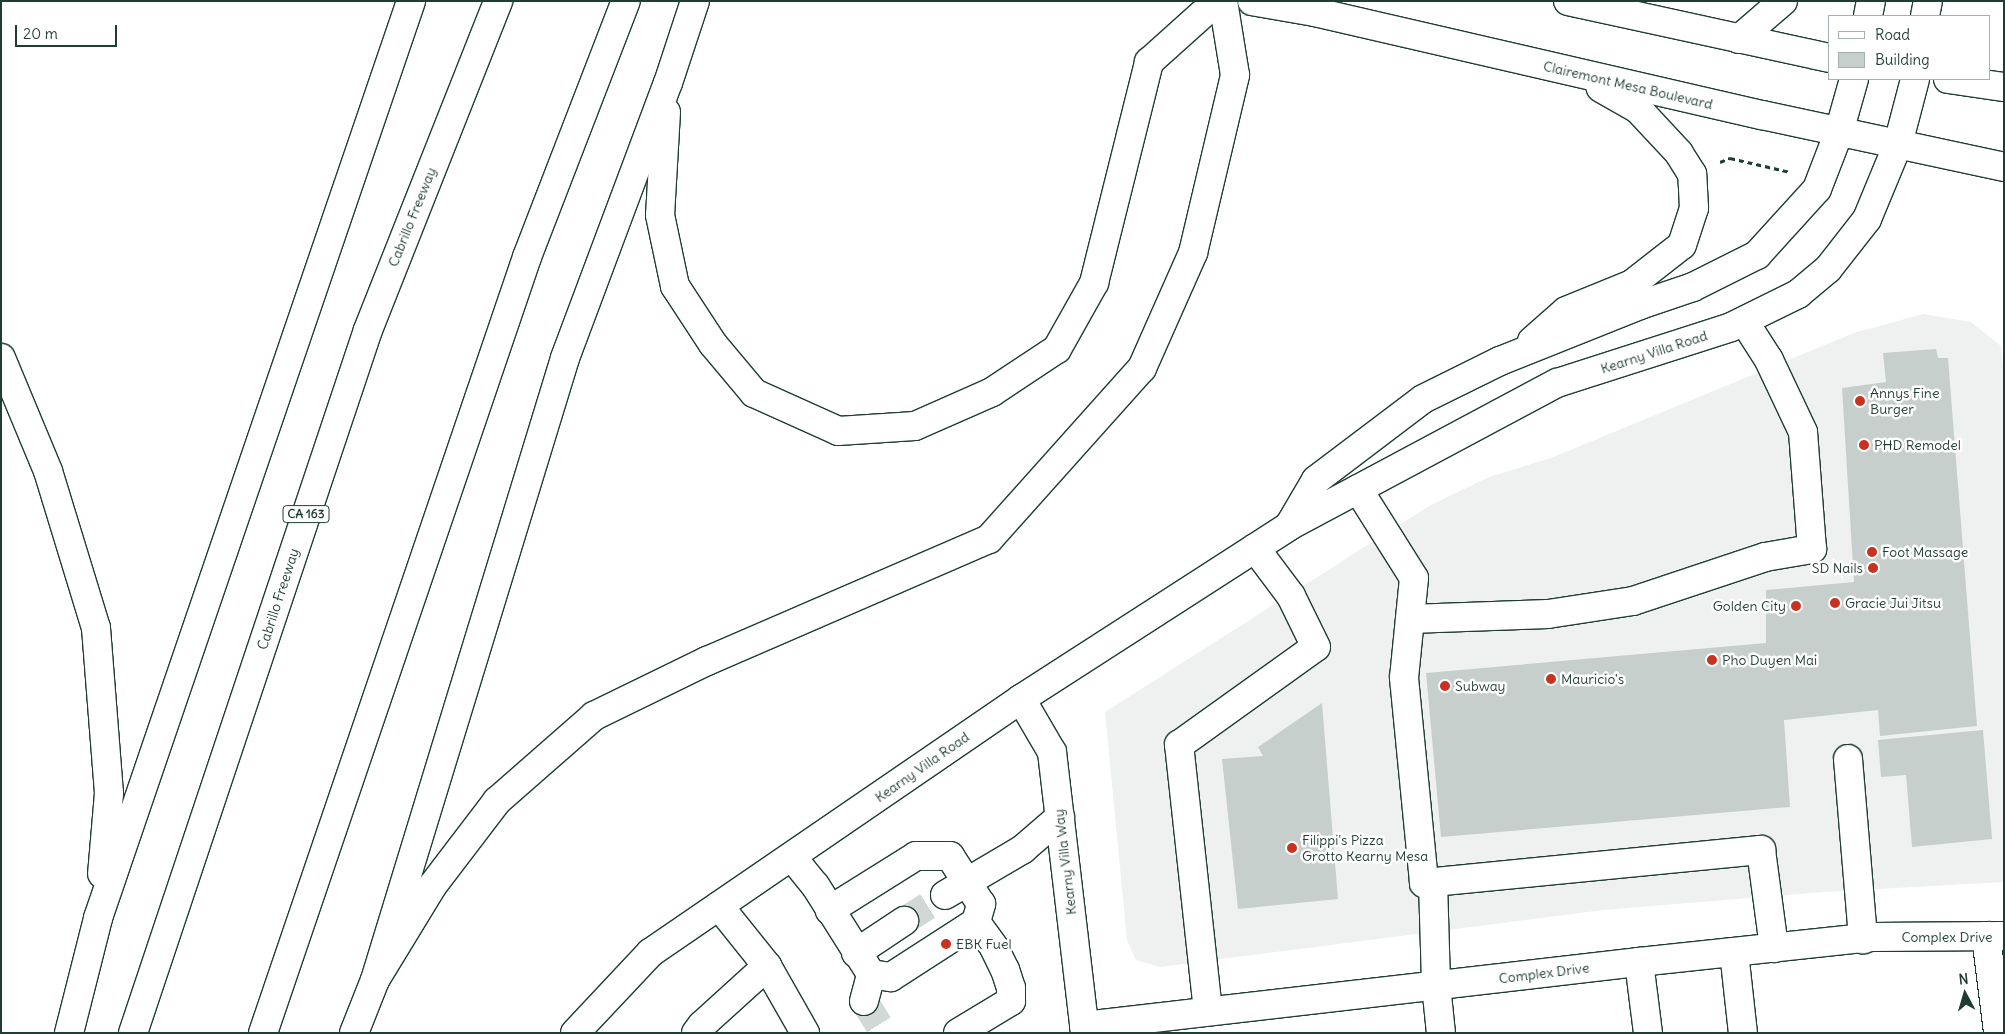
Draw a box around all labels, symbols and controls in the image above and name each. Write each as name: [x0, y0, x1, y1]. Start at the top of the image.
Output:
scale bar: [18, 15, 120, 47]
legend: [1828, 15, 1990, 80]
text: 20 m: [23, 24, 58, 43]
text: Road: [1875, 25, 1910, 44]
text: Building: [1875, 50, 1930, 69]
street label: Clairemont Mesa Boulevard: [1542, 57, 1714, 113]
street label: Cabrillo Freeway: [384, 165, 440, 269]
street label: Kearny Villa Road: [1599, 327, 1709, 377]
place label: Annys Fine Burger: [1870, 385, 1939, 418]
marker: Annys Fine Burger: [1854, 395, 1866, 407]
place label: PHD Remodel: [1874, 437, 1961, 453]
marker: PHD Remodel: [1858, 439, 1870, 451]
road number: CA 163: [282, 504, 330, 524]
place label: Foot Massage: [1882, 544, 1968, 560]
street label: Cabrillo Freeway: [254, 546, 302, 652]
marker: Foot Massage: [1866, 546, 1878, 558]
place label: SD Nails: [1812, 560, 1863, 576]
marker: SD Nails: [1867, 562, 1879, 574]
place label: Gracie Jui Jitsu: [1845, 595, 1941, 611]
marker: Gracie Jui Jitsu: [1829, 597, 1841, 609]
place label: Golden City: [1713, 598, 1786, 614]
marker: Golden City: [1790, 600, 1802, 612]
place label: Pho Duyen Mai: [1722, 652, 1817, 668]
marker: Pho Duyen Mai: [1706, 654, 1718, 666]
place label: Mauricio's: [1561, 671, 1624, 687]
marker: Mauricio's: [1545, 673, 1557, 685]
place label: Subway: [1455, 678, 1506, 694]
marker: Subway: [1439, 680, 1451, 692]
street label: Kearny Villa Road: [872, 728, 972, 806]
street label: Kearny Villa Way: [1050, 808, 1080, 916]
place label: Filippi's Pizza Grotto Kearny Mesa: [1302, 832, 1428, 864]
marker: Filippi's Pizza Grotto Kearny Mesa: [1286, 842, 1298, 854]
street label: Complex Drive: [1901, 929, 1993, 945]
place label: EBK Fuel: [956, 936, 1012, 952]
marker: EBK Fuel: [940, 938, 952, 950]
street label: Complex Drive: [1498, 959, 1590, 987]
north arrow: [1940, 969, 1990, 1019]
text: N: [1958, 970, 1969, 989]

